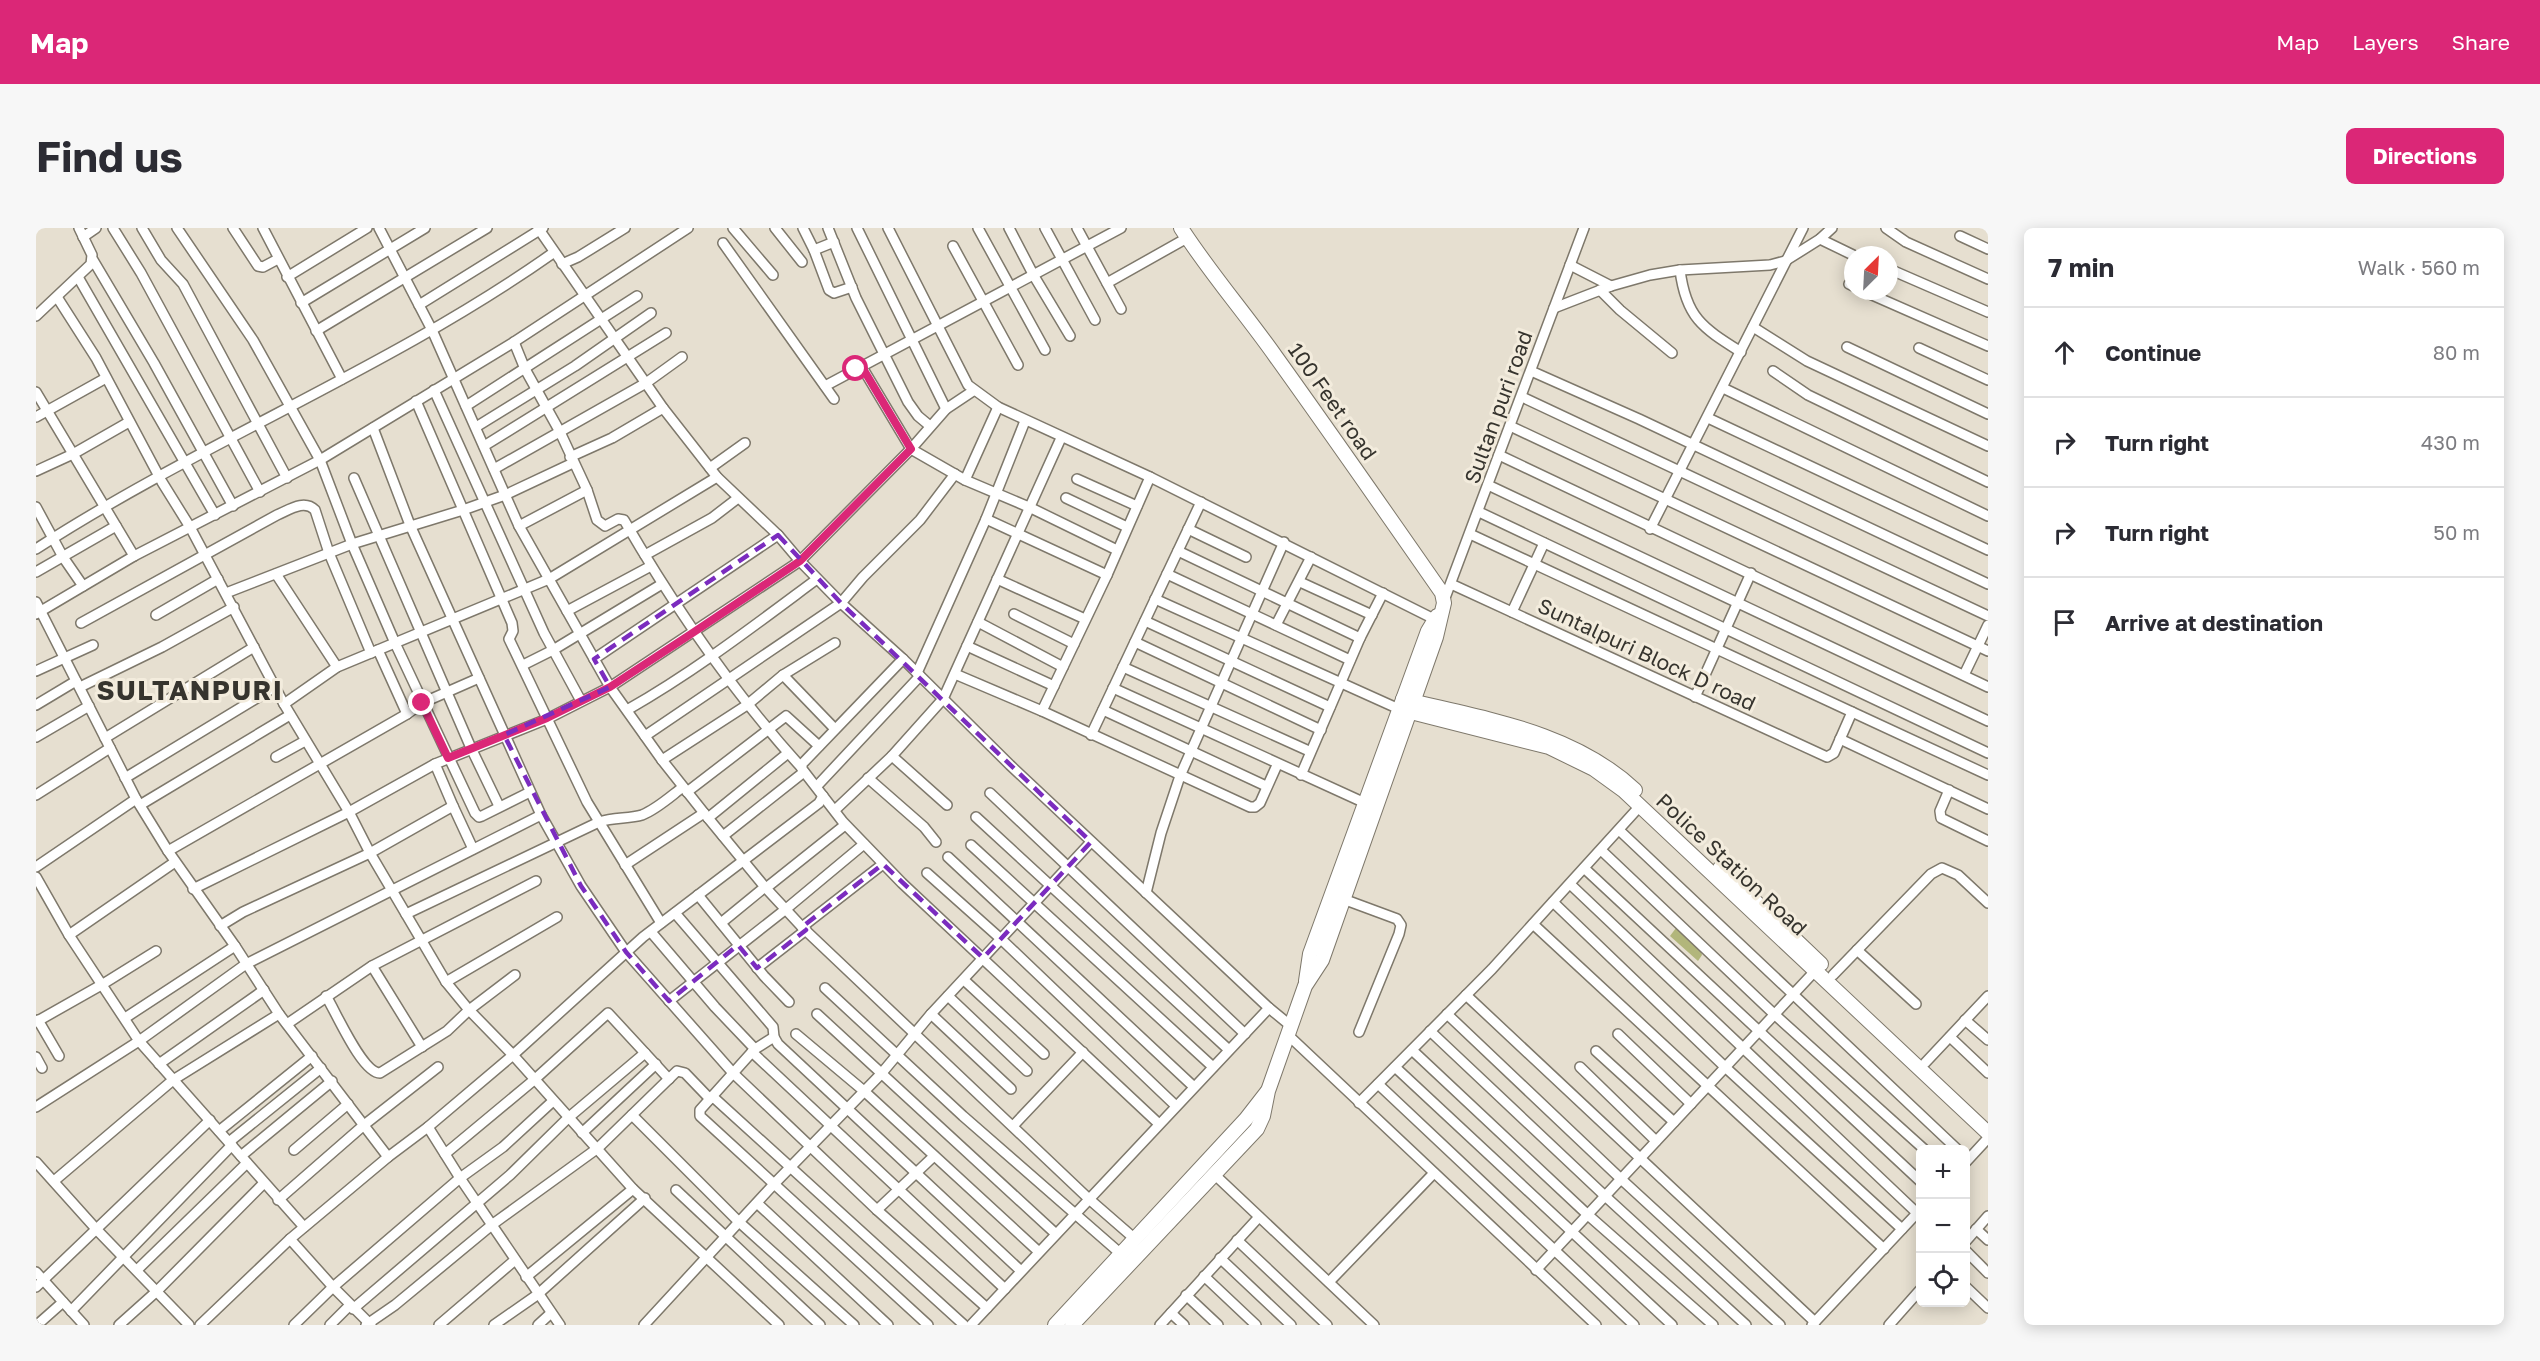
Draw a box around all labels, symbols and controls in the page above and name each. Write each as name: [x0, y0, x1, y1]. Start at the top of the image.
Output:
text: Map: [30, 26, 88, 59]
text: Map: [2276, 29, 2319, 55]
text: Layers: [2352, 29, 2419, 55]
text: Share: [2452, 29, 2510, 55]
button: Directions: [2346, 128, 2504, 184]
text: Find us: [36, 131, 183, 181]
north arrow: [1844, 246, 1898, 300]
text: 7 min: [2048, 252, 2114, 283]
text: Walk · 560 m: [2358, 255, 2480, 279]
street label: Sultan puri road: [1458, 327, 1538, 487]
icon: ahead: [2048, 336, 2081, 369]
street label: 100 Feet road: [1283, 337, 1383, 465]
text: Continue: [2105, 339, 2201, 366]
text: 80 m: [2433, 340, 2480, 364]
route start: [842, 355, 868, 381]
icon: right: [2048, 426, 2081, 459]
text: Turn right: [2105, 429, 2209, 456]
text: 430 m: [2421, 430, 2480, 454]
icon: right: [2048, 516, 2081, 549]
text: Turn right: [2105, 519, 2209, 546]
text: 50 m: [2433, 520, 2480, 544]
street label: Suntalpuri Block D road: [1534, 592, 1760, 716]
icon: arrive: [2048, 606, 2081, 639]
text: Arrive at destination: [2105, 609, 2323, 636]
district label: SULTANPURI: [96, 674, 284, 706]
route end: [408, 689, 434, 715]
street label: Police Station Road: [1651, 787, 1813, 941]
map controls: [1916, 1145, 1970, 1307]
button: +: [1916, 1145, 1970, 1199]
button: −: [1916, 1199, 1970, 1253]
button: locate: [1916, 1253, 1970, 1307]

